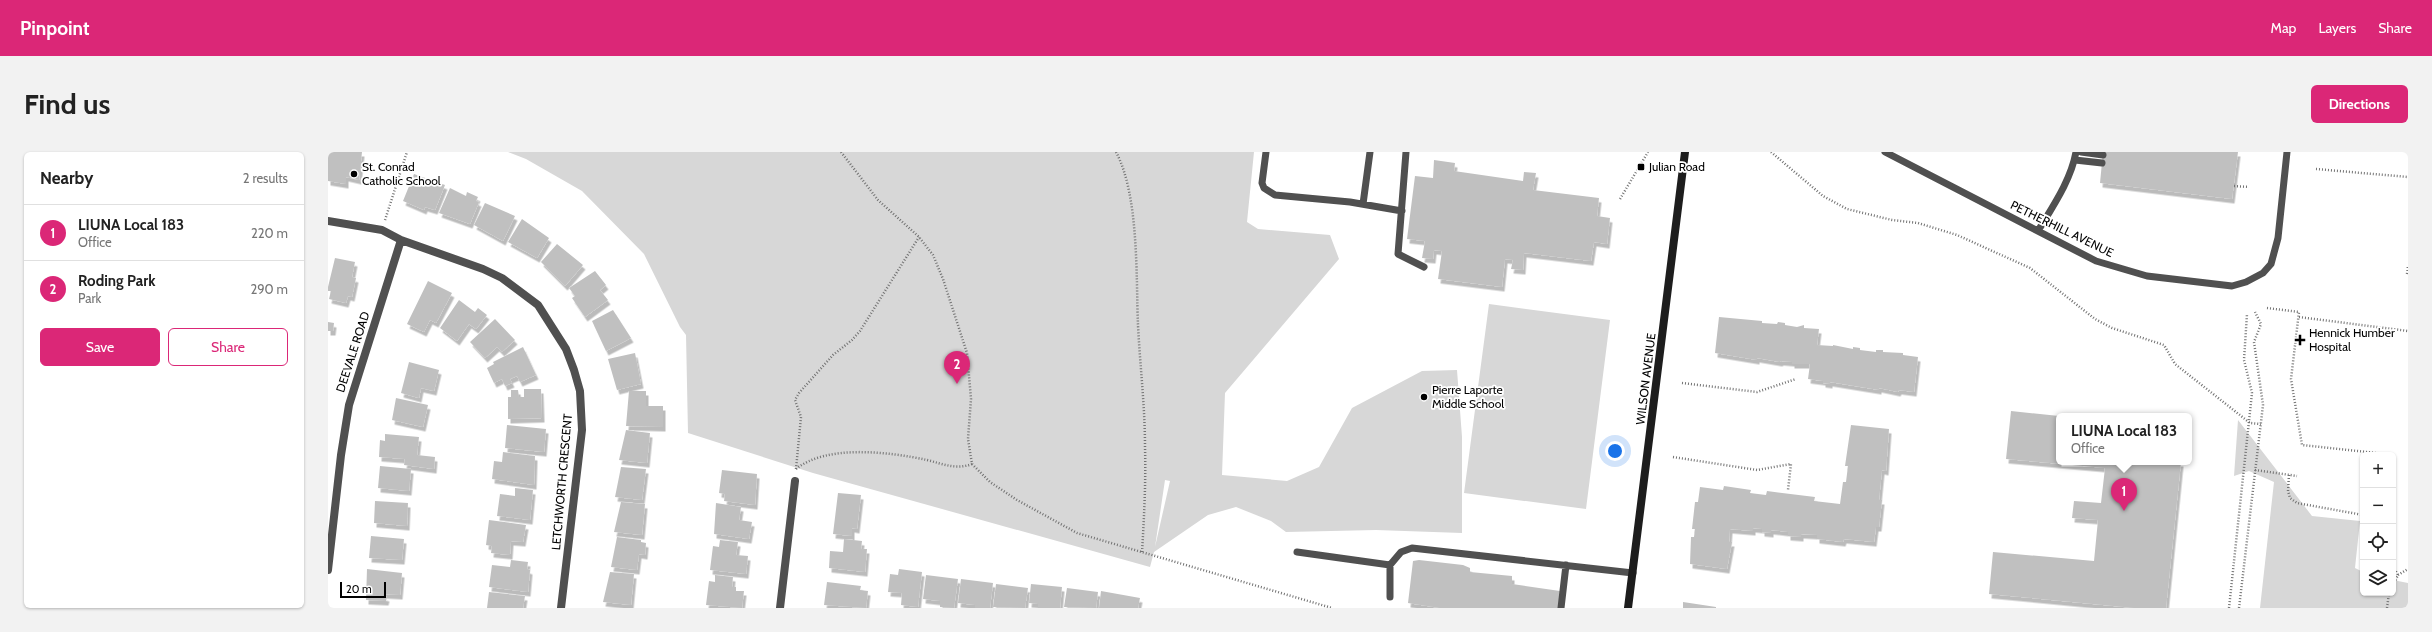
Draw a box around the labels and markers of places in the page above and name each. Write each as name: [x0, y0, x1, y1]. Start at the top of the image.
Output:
place label: St. Conrad Catholic School: [362, 159, 441, 188]
place label: Julian Road: [1648, 159, 1705, 174]
marker: Julian Road: [1636, 162, 1646, 172]
marker: St. Conrad Catholic School: [349, 169, 359, 179]
place label: Hennick Humber Hospital: [2309, 325, 2395, 354]
marker: Hennick Humber Hospital: [2294, 334, 2306, 346]
pin: 2: [944, 351, 970, 384]
place label: Pierre Laporte Middle School: [1432, 382, 1504, 411]
marker: Pierre Laporte Middle School: [1419, 392, 1429, 402]
pin: 1: [2111, 478, 2137, 511]

